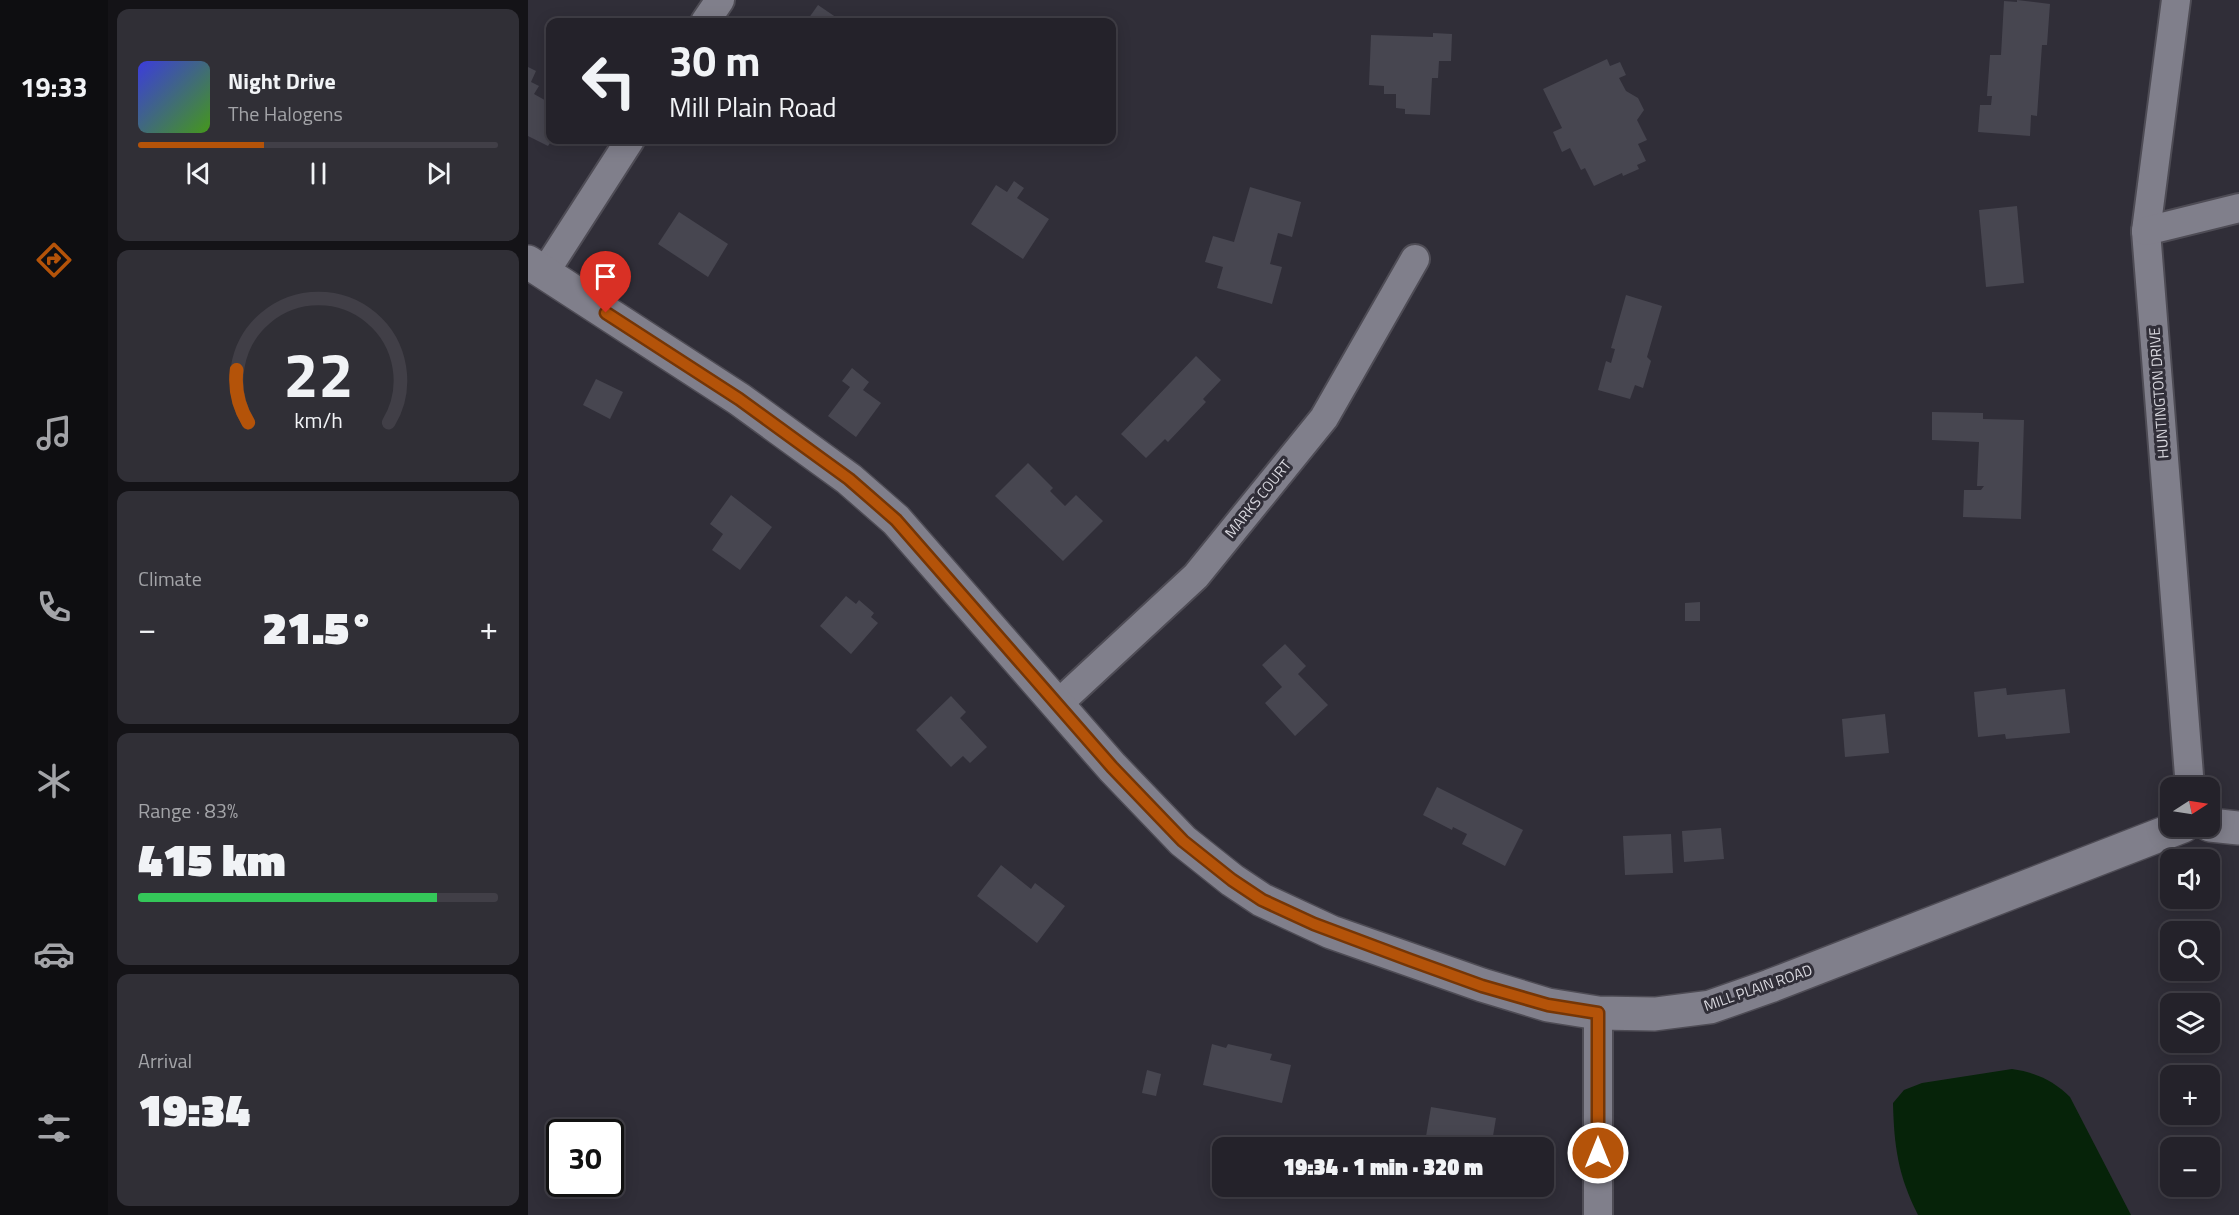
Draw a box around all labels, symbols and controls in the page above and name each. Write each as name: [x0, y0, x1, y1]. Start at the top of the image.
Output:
text: 30 m: [669, 28, 761, 92]
icon: left: [570, 42, 648, 120]
text: Night Drive: [228, 64, 336, 98]
text: 19:33: [20, 66, 88, 107]
text: Mill Plain Road: [669, 86, 837, 127]
text: The Halogens: [228, 98, 343, 129]
icon: previous: [182, 157, 215, 190]
icon: pause: [302, 157, 335, 190]
icon: next: [422, 157, 455, 190]
icon: directions: [33, 239, 75, 281]
pin: [580, 251, 631, 313]
icon: arrive: [589, 260, 622, 293]
text: 22: [283, 326, 353, 421]
street label: HUNTINGTON DRIVE: [2142, 327, 2175, 459]
text: km/h: [294, 405, 342, 437]
icon: music: [33, 412, 75, 454]
street label: MARKS COURT: [1219, 454, 1297, 543]
text: Climate: [138, 563, 202, 594]
icon: phone: [33, 586, 75, 628]
text: 21.5°: [262, 593, 374, 661]
text: −: [138, 603, 156, 653]
text: +: [480, 603, 498, 653]
icon: climate: [33, 760, 75, 802]
north arrow: [2160, 777, 2220, 837]
map controls: [2160, 777, 2220, 1197]
text: Range · 83%: [138, 795, 238, 826]
text: 415 km: [138, 825, 286, 893]
button: sound: [2160, 849, 2220, 909]
button: search: [2160, 921, 2220, 981]
icon: car: [33, 933, 75, 975]
street label: MILL PLAIN ROAD: [1700, 958, 1815, 1017]
button: layers: [2160, 993, 2220, 1053]
text: Arrival: [138, 1045, 192, 1076]
button: +: [2160, 1065, 2220, 1125]
text: 19:34: [138, 1075, 250, 1143]
icon: filters: [33, 1107, 75, 1149]
speed limit sign: 30: [546, 1119, 624, 1197]
position arrow: [1566, 1121, 1630, 1185]
button: −: [2160, 1137, 2220, 1197]
text: 19:34 · 1 min · 320 m: [1283, 1150, 1483, 1184]

